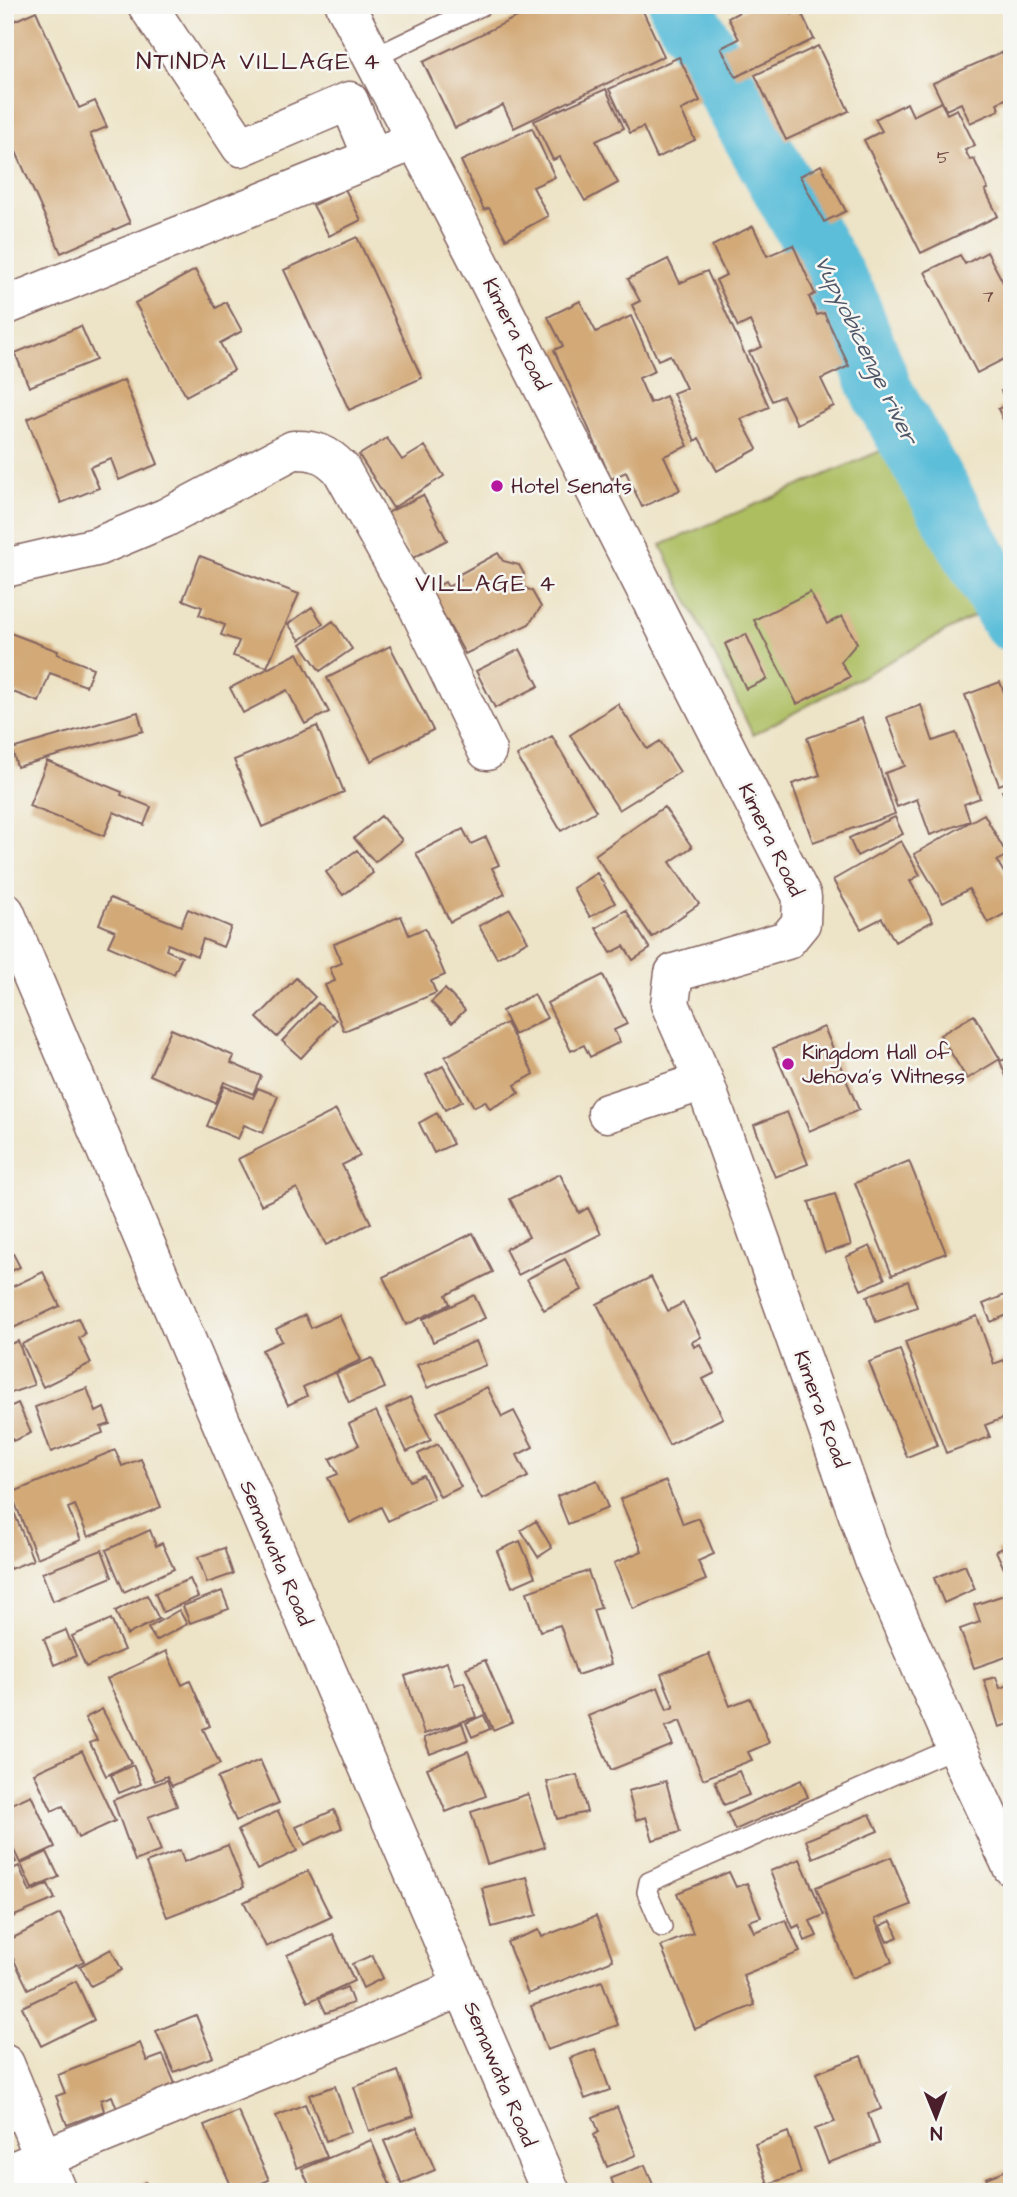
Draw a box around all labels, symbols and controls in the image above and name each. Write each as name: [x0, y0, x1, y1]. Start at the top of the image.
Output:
district label: NTINDA VILLAGE 4: [136, 45, 382, 79]
house number: 5: [937, 145, 950, 170]
water label: Vupyobicenge river: [806, 250, 927, 452]
street label: Kimera Road: [475, 273, 557, 395]
house number: 7: [982, 284, 994, 309]
place label: Hotel Senats: [511, 472, 632, 501]
marker: Hotel Senats: [489, 478, 505, 494]
district label: VILLAGE 4: [415, 567, 557, 601]
street label: Kimera Road: [731, 779, 811, 902]
place label: Kingdom Hall of Jehova's Witness: [802, 1038, 965, 1091]
marker: Kingdom Hall of Jehova's Witness: [780, 1056, 796, 1072]
street label: Kimera Road: [786, 1346, 856, 1472]
street label: Semawata Road: [232, 1476, 320, 1630]
street label: Semawata Road: [456, 1997, 544, 2151]
north arrow: [902, 2082, 972, 2152]
text: N: [930, 2119, 942, 2146]

